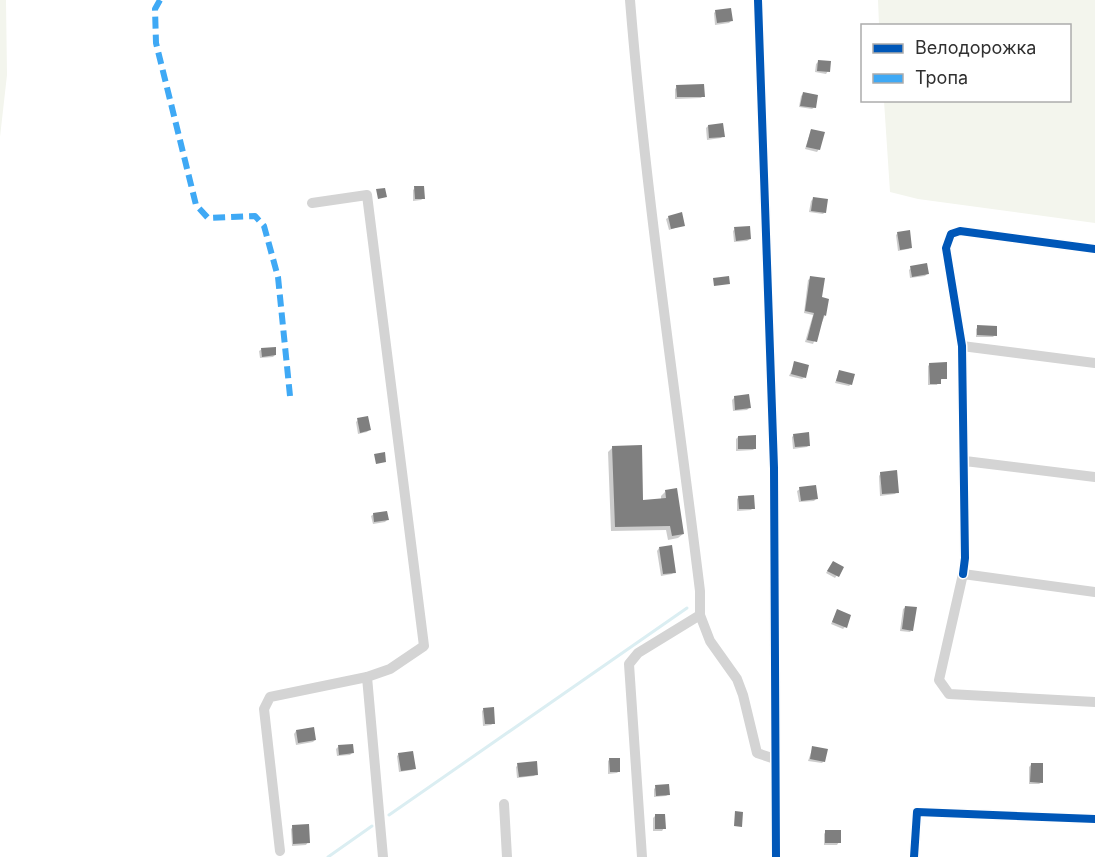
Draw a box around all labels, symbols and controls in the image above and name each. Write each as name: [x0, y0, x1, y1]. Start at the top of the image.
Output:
legend: [861, 24, 1071, 102]
text: Велодорожка: [915, 37, 1036, 58]
text: Тропа: [915, 67, 968, 88]

